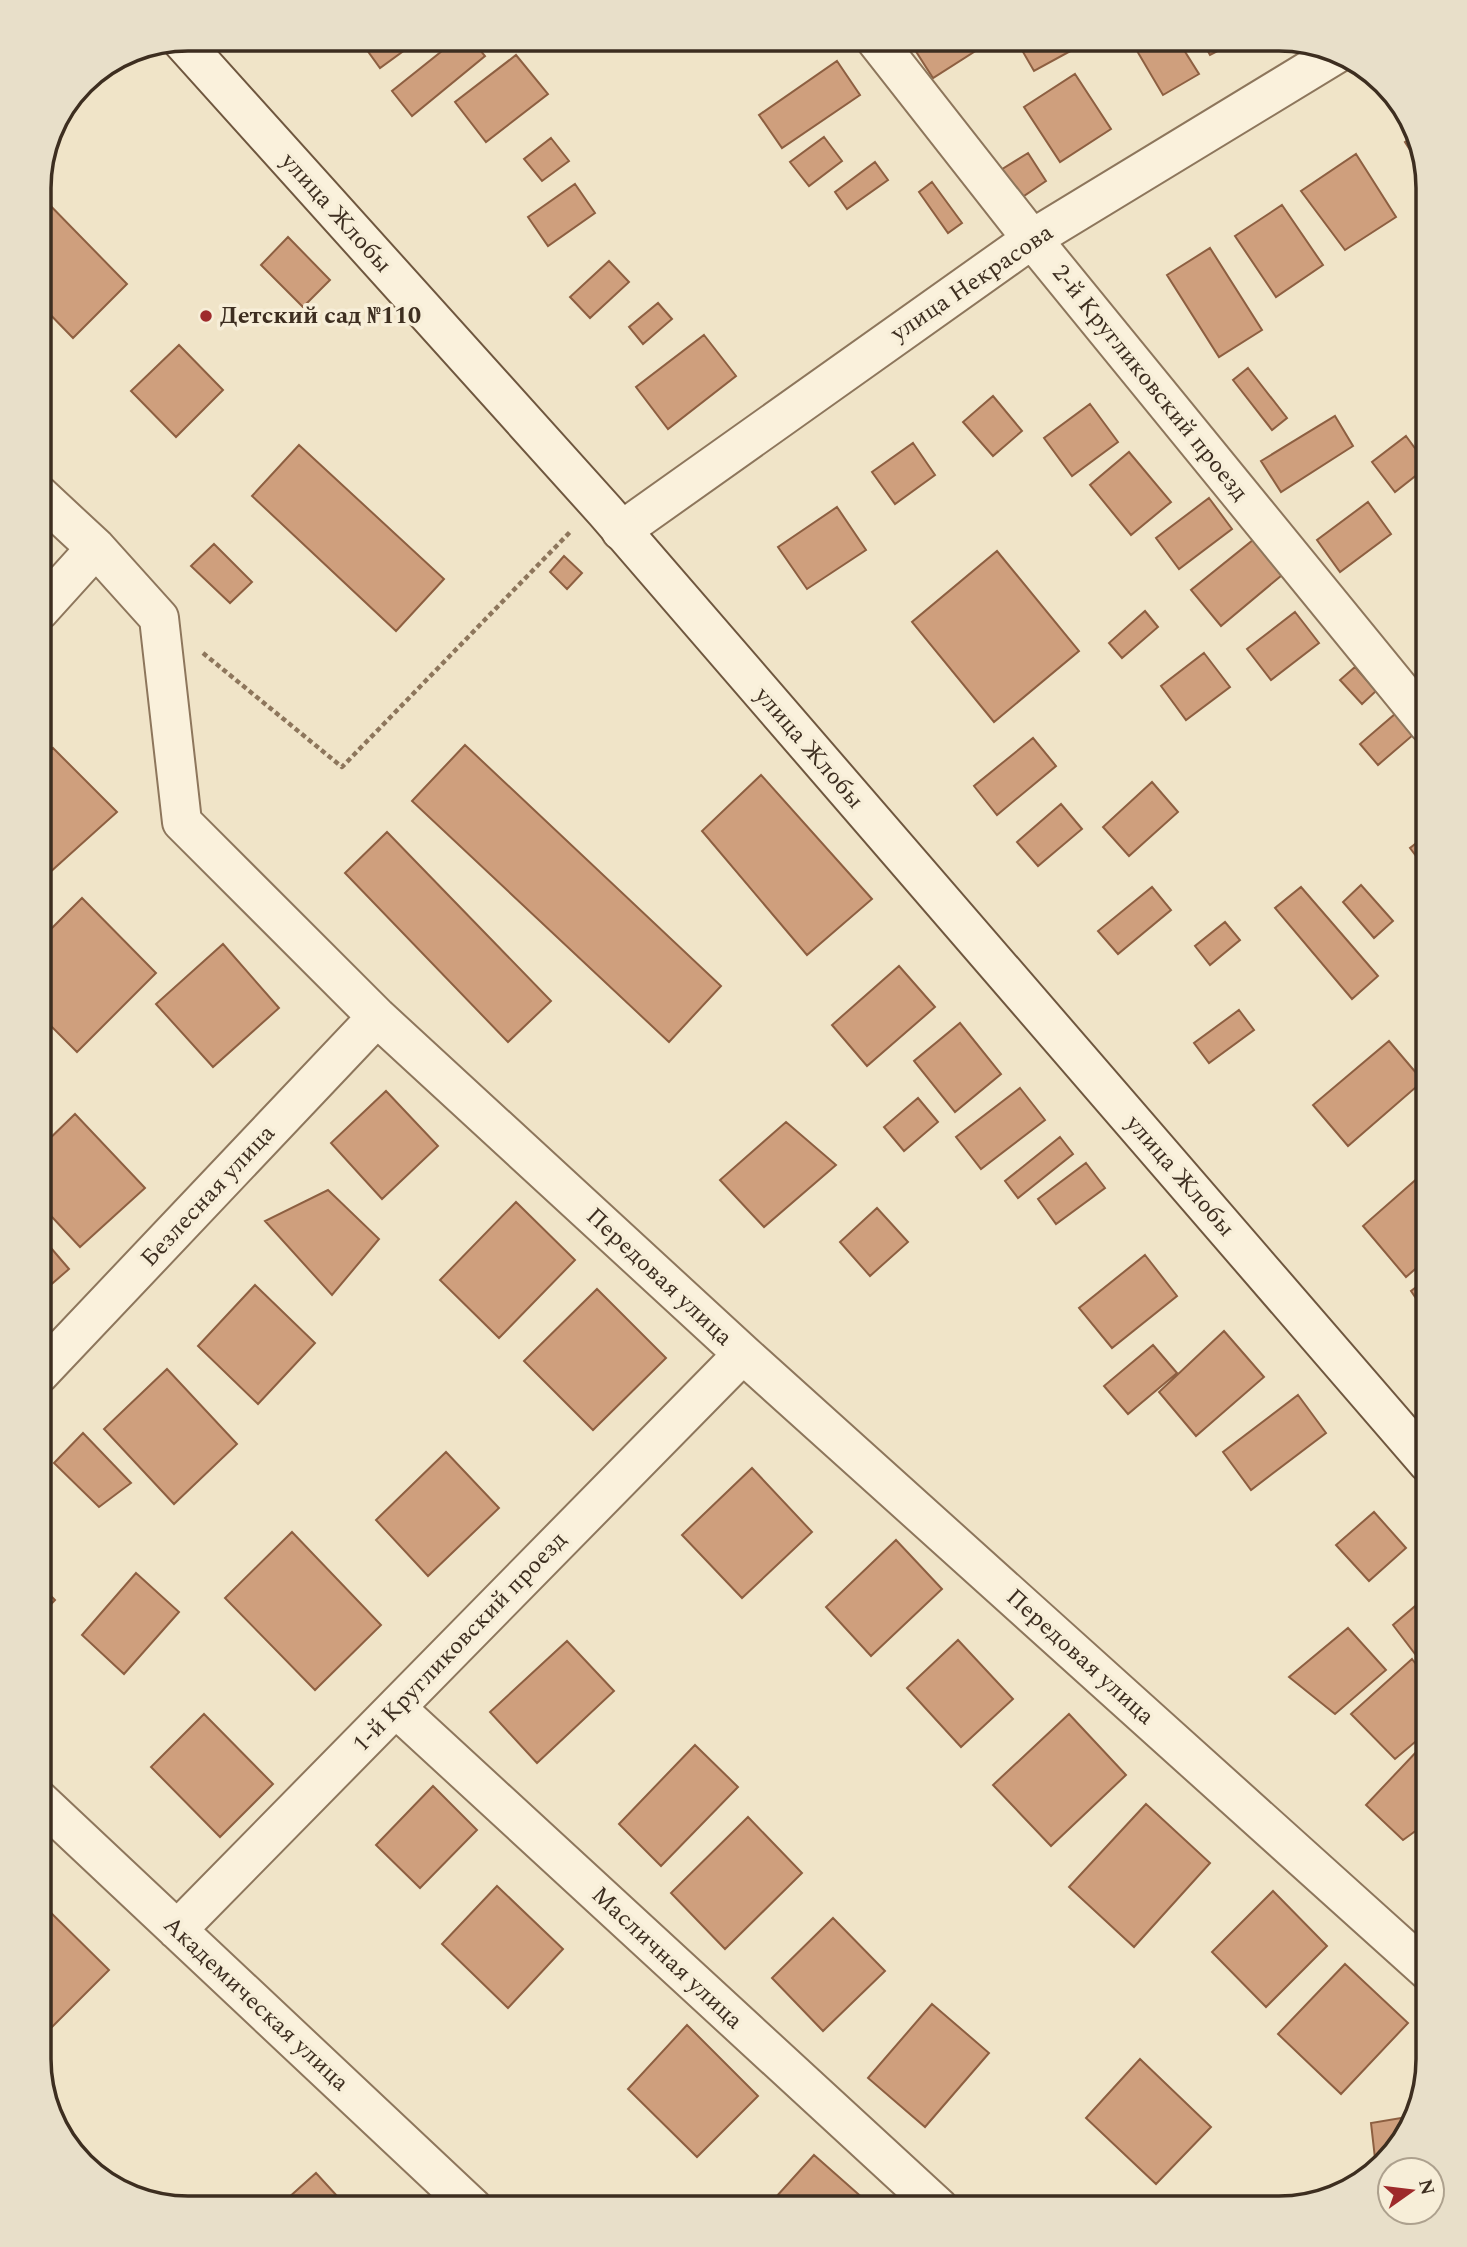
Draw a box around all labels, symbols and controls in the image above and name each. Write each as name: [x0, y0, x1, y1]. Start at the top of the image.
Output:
street label: улица Жлобы: [271, 144, 400, 281]
street label: улица Некрасова: [883, 215, 1061, 351]
street label: 2-й Кругликовский проезд: [1043, 257, 1257, 509]
place label: Детский сад №110: [220, 298, 421, 334]
marker: Детский сад №110: [198, 308, 214, 324]
street label: улица Жлобы: [745, 678, 872, 817]
street label: улица Жлобы: [1116, 1106, 1243, 1245]
street label: Безлесная улица: [132, 1116, 284, 1275]
street label: Передовая улица: [577, 1199, 741, 1355]
street label: 1-й Кругликовский проезд: [344, 1523, 576, 1761]
street label: Передовая улица: [998, 1580, 1163, 1734]
street label: Масличная улица: [583, 1878, 751, 2038]
street label: Академическая улица: [155, 1908, 357, 2100]
north arrow: [1376, 2156, 1446, 2226]
text: N: [1410, 2176, 1442, 2198]

